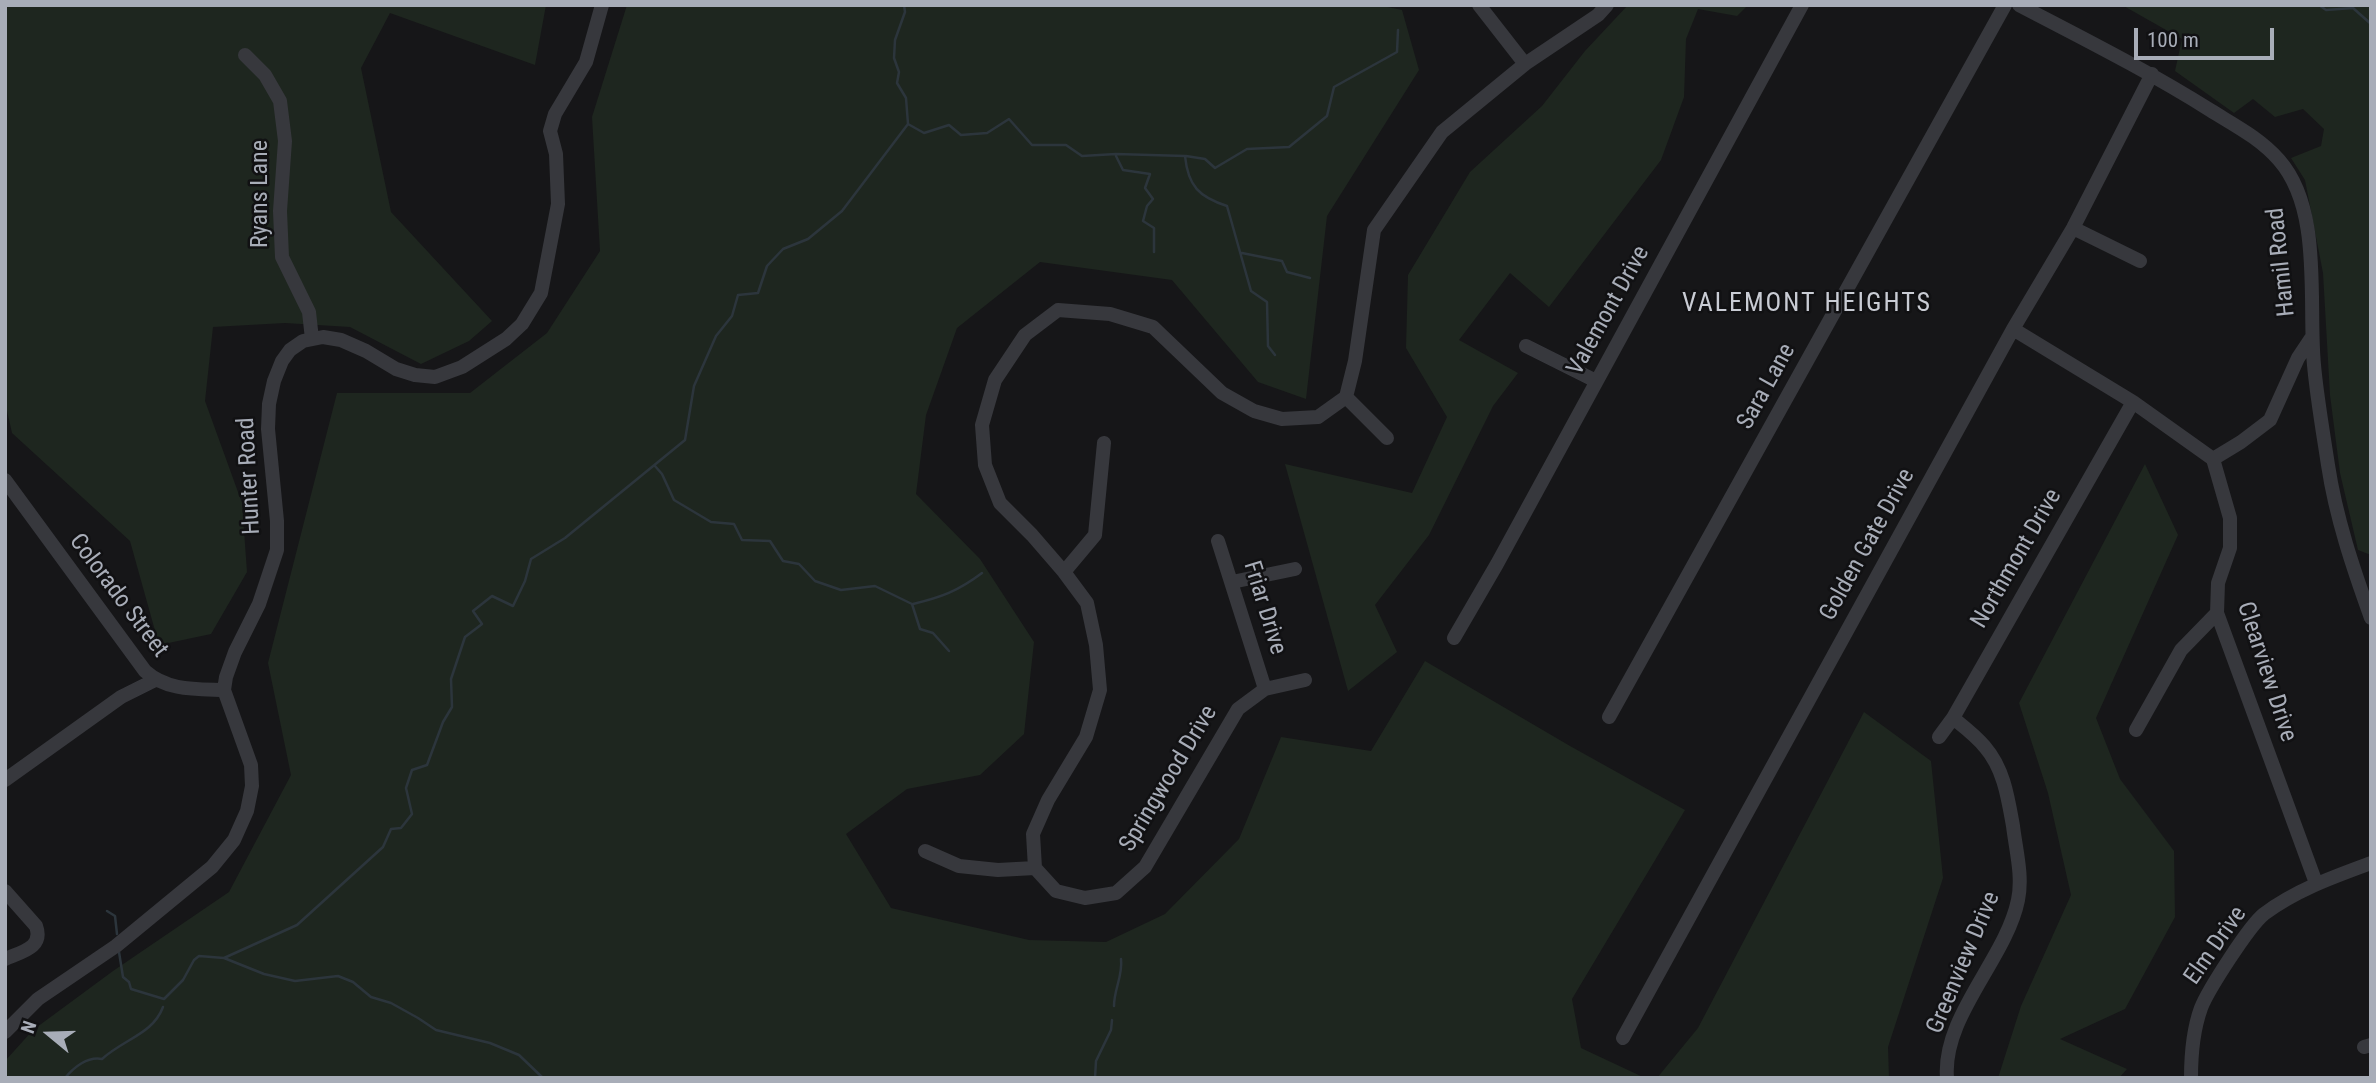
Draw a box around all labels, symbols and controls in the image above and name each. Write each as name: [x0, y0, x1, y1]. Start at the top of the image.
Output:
scale bar: [2138, 14, 2278, 58]
text: 100 m: [2147, 28, 2199, 52]
street label: Ryans Lane: [247, 140, 275, 248]
street label: Hamil Road: [2262, 206, 2302, 318]
street label: Valemont Drive: [1562, 241, 1656, 381]
district label: VALEMONT HEIGHTS: [1684, 288, 1930, 320]
street label: Sara Lane: [1732, 339, 1802, 435]
street label: Hunter Road: [233, 417, 267, 535]
street label: Golden Gate Drive: [1814, 464, 1922, 626]
street label: Northmont Drive: [1966, 484, 2068, 634]
street label: Colorado Street: [62, 529, 174, 663]
street label: Friar Drive: [1236, 558, 1292, 658]
street label: Clearview Drive: [2230, 598, 2302, 746]
street label: Springwood Drive: [1114, 701, 1224, 857]
street label: Greenview Drive: [1921, 888, 2007, 1038]
street label: Elm Drive: [2179, 901, 2253, 991]
north arrow: [14, 999, 84, 1069]
text: N: [16, 1018, 41, 1036]

